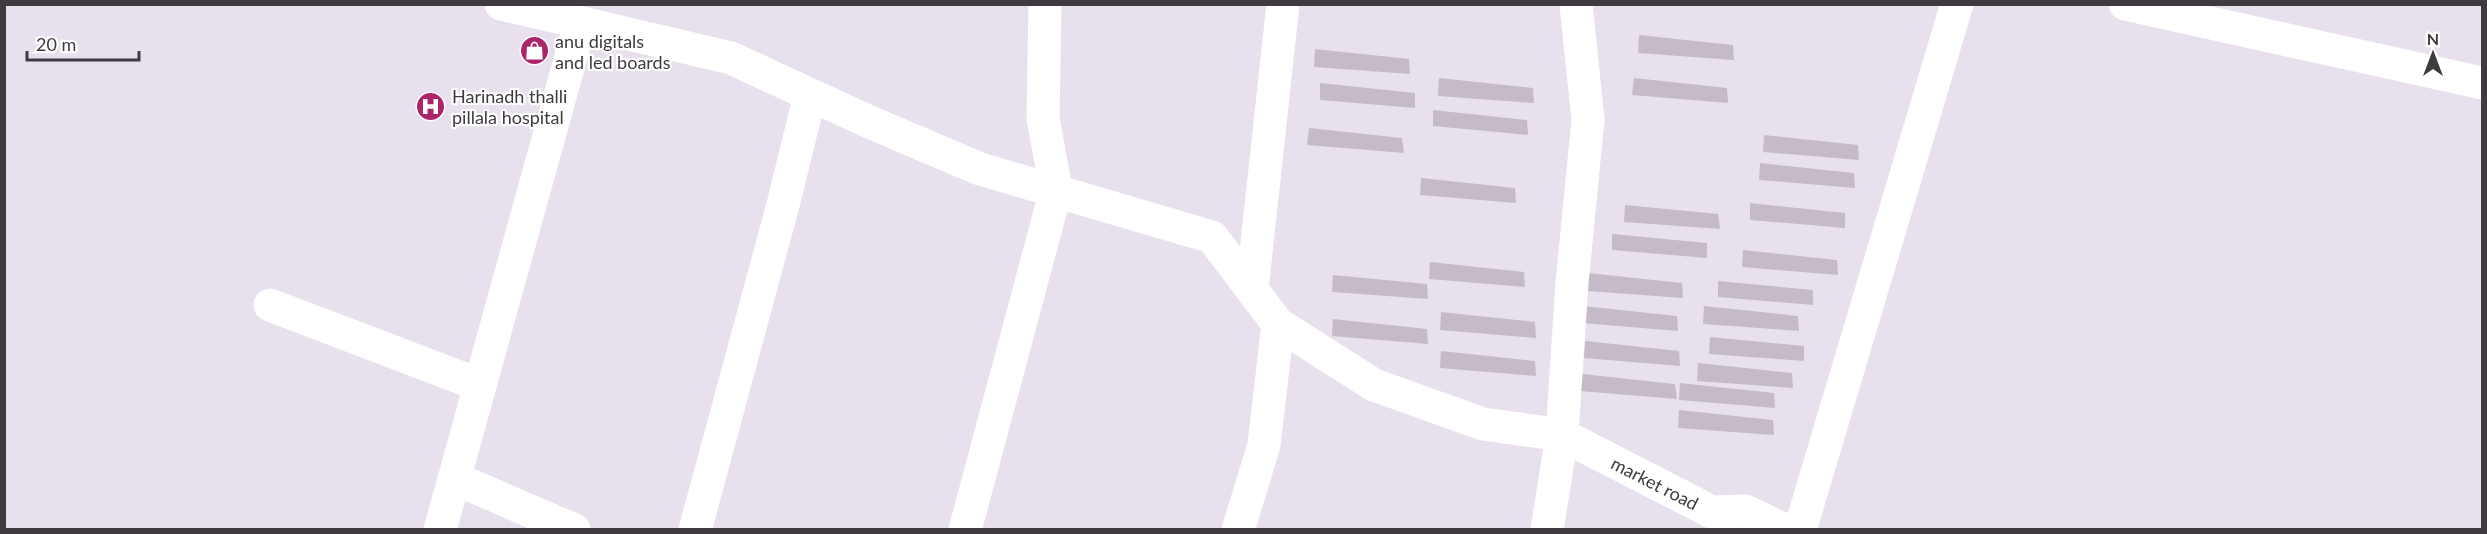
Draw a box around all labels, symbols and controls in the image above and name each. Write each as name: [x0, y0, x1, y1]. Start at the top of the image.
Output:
scale bar: [27, 24, 140, 62]
north arrow: [2403, 24, 2463, 84]
text: N: [2427, 29, 2439, 48]
place label: anu digitals and led boards: [555, 30, 671, 73]
text: 20 m: [36, 33, 76, 55]
shop icon: anu digitals and led boards: [518, 35, 550, 67]
place label: Harinadh thalli pillala hospital: [452, 85, 567, 128]
hospital icon: Harinadh thalli pillala hospital: [415, 90, 447, 122]
street label: market road: [1608, 452, 1702, 514]

